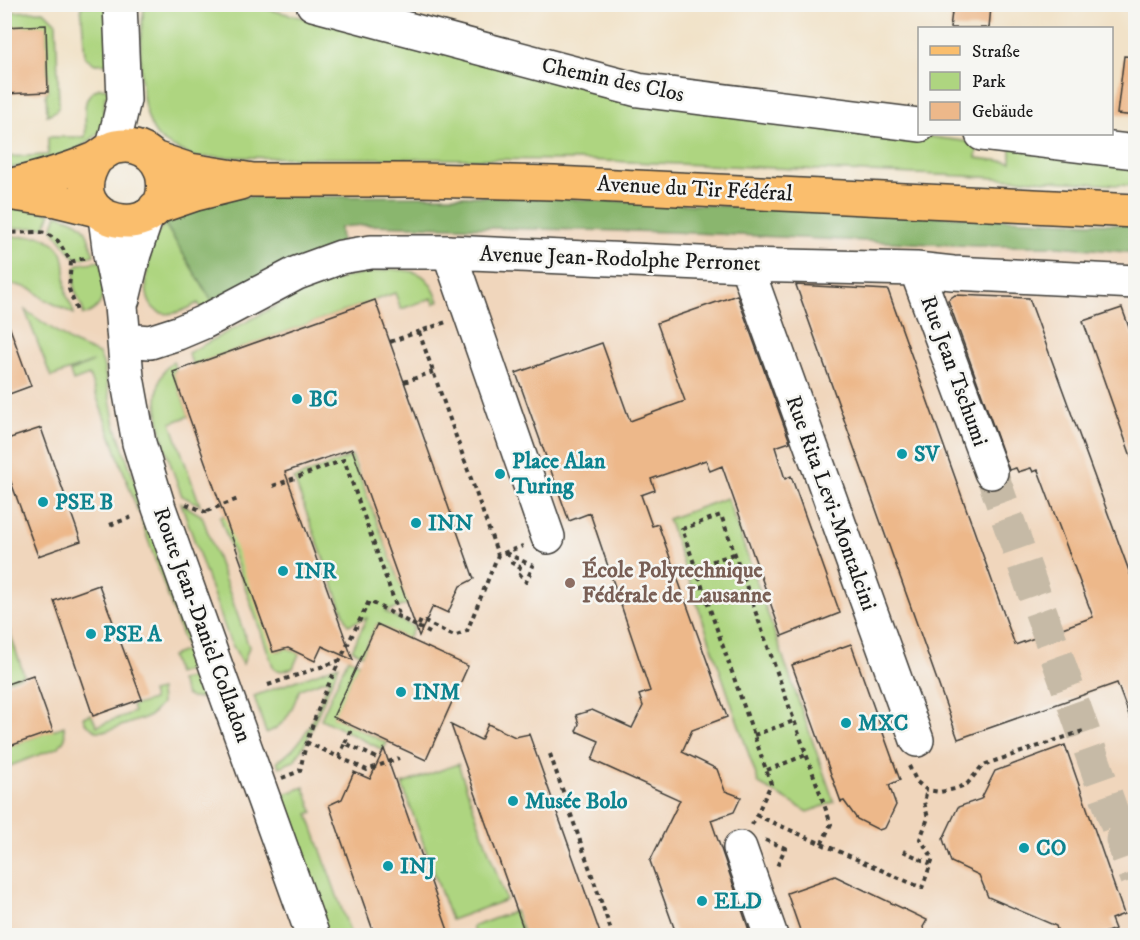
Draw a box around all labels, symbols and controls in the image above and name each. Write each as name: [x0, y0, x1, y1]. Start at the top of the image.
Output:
legend: [918, 27, 1113, 135]
text: Straße: [972, 41, 1020, 63]
street label: Chemin des Clos: [539, 52, 687, 108]
text: Park: [972, 71, 1006, 93]
text: Gebäude: [972, 101, 1033, 123]
street label: Avenue du Tir Fédéral: [596, 170, 794, 208]
street label: Avenue Jean-Rodolphe Perronet: [479, 241, 761, 277]
street label: Rue Jean Tschumi: [914, 292, 994, 450]
place label: BC: [309, 386, 338, 413]
marker: BC: [290, 392, 304, 406]
street label: Rue Rita Levi-Montalcini: [780, 392, 882, 614]
place label: SV: [914, 441, 941, 468]
marker: SV: [895, 447, 909, 461]
place label: Place Alan Turing: [511, 448, 606, 500]
marker: Place Alan Turing: [493, 467, 507, 481]
place label: PSE B: [55, 489, 114, 516]
marker: PSE B: [36, 495, 50, 509]
street label: Route Jean-Daniel Colladon: [147, 504, 257, 747]
place label: INN: [428, 510, 473, 537]
marker: INN: [409, 516, 423, 530]
place label: École Polytechnique Fédérale de Lausanne: [582, 556, 771, 609]
place label: INR: [295, 558, 337, 585]
marker: INR: [276, 564, 290, 578]
marker: École Polytechnique Fédérale de Lausanne: [563, 576, 577, 590]
place label: PSE A: [103, 621, 163, 648]
marker: PSE A: [84, 627, 98, 641]
place label: INM: [413, 679, 460, 706]
marker: INM: [394, 685, 408, 699]
place label: MXC: [858, 710, 908, 737]
marker: MXC: [839, 716, 853, 730]
place label: Musée Bolo: [525, 788, 628, 815]
marker: Musée Bolo: [506, 794, 520, 808]
place label: CO: [1036, 835, 1066, 862]
marker: CO: [1017, 841, 1031, 855]
place label: INJ: [400, 853, 436, 880]
marker: INJ: [381, 859, 395, 873]
place label: ELD: [714, 888, 762, 915]
marker: ELD: [695, 894, 709, 908]

